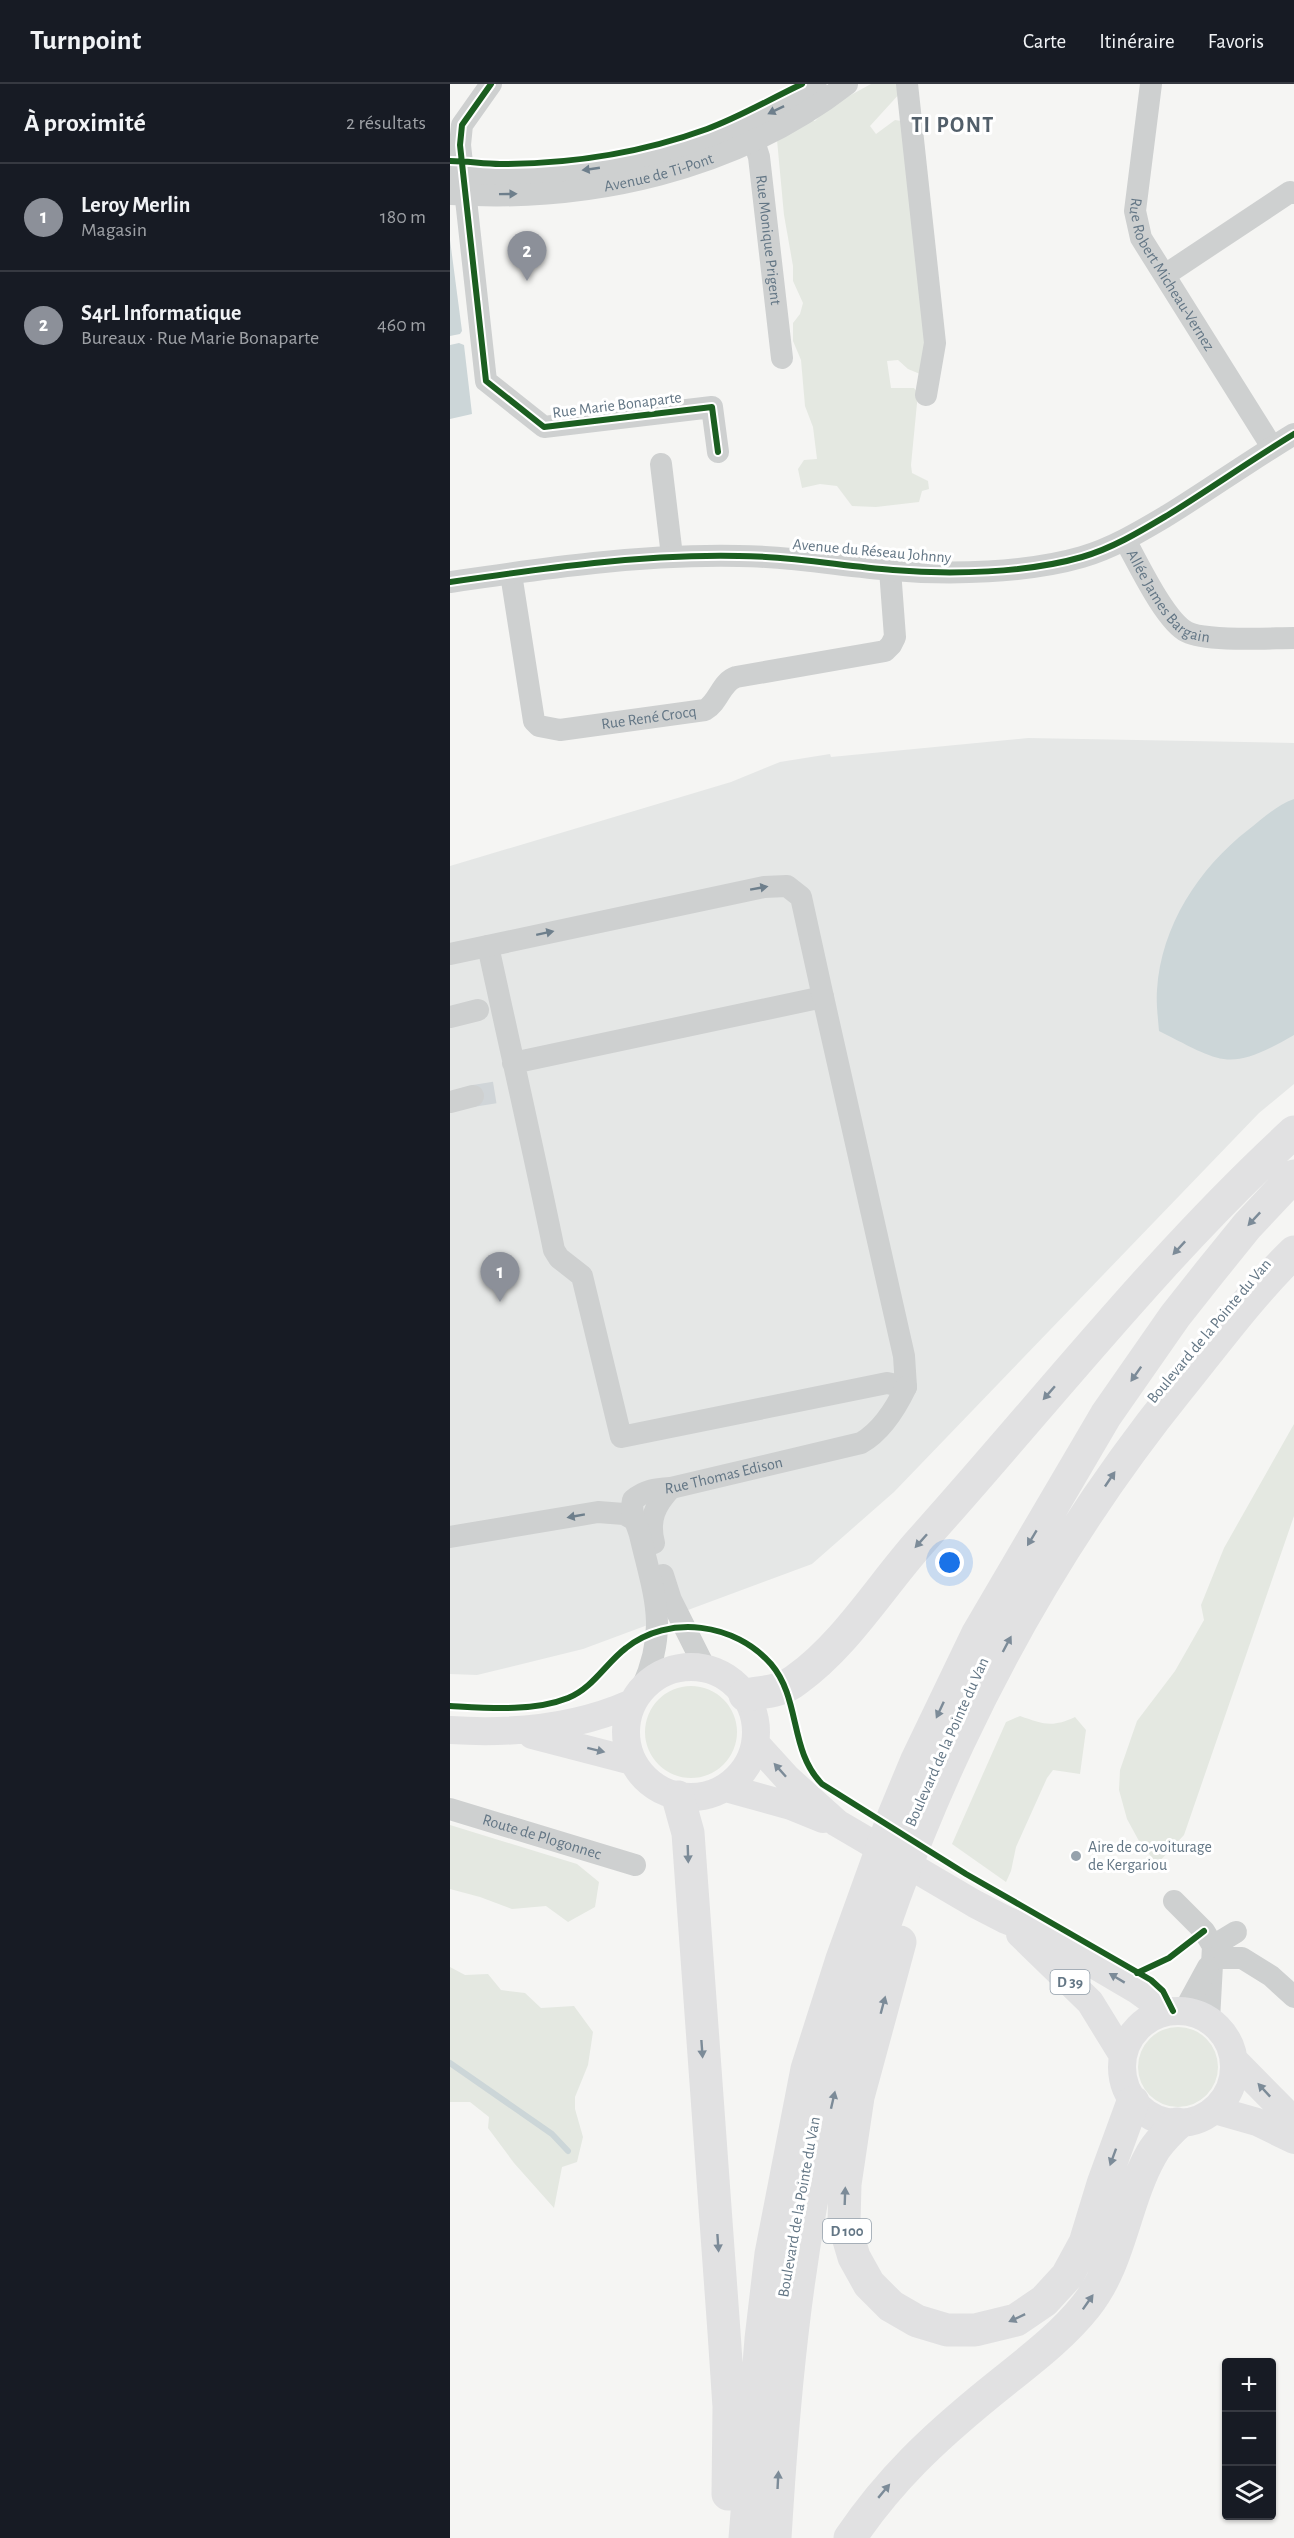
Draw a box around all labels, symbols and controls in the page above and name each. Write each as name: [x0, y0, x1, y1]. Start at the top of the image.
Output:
text: Turnpoint: [30, 27, 141, 55]
text: Carte: [1023, 31, 1066, 52]
text: Itinéraire: [1099, 31, 1175, 52]
text: Favoris: [1208, 31, 1264, 52]
one-way arrow: [768, 105, 785, 114]
text: À proximité: [24, 110, 146, 136]
text: 2 résultats: [346, 113, 426, 133]
district label: TI PONT: [911, 114, 995, 136]
street label: Avenue de Ti-Pont: [603, 150, 716, 194]
one-way arrow: [582, 164, 601, 173]
street label: Rue Monique Prigent: [753, 174, 784, 306]
one-way arrow: [499, 189, 518, 199]
text: Leroy Merlin: [81, 194, 190, 216]
street label: Rue Robert Micheau-Vernez: [1127, 197, 1218, 354]
text: 1: [40, 207, 47, 227]
text: 180 m: [380, 207, 426, 227]
text: Magasin: [81, 220, 147, 240]
pin: 2: [508, 232, 547, 281]
text: S4rL Informatique: [81, 302, 241, 324]
text: 2: [39, 315, 48, 335]
text: 460 m: [377, 315, 426, 335]
text: Bureaux · Rue Marie Bonaparte: [81, 328, 319, 348]
street label: Rue Marie Bonaparte: [551, 389, 683, 421]
street label: Avenue du Réseau Johnny: [792, 536, 952, 567]
street label: Allée James Bargain: [1124, 547, 1211, 645]
street label: Rue René Crocq: [600, 703, 698, 732]
one-way arrow: [749, 883, 768, 892]
one-way arrow: [535, 928, 554, 937]
one-way arrow: [1247, 1211, 1261, 1226]
one-way arrow: [1172, 1240, 1186, 1255]
pin: 1: [481, 1252, 520, 1302]
street label: Boulevard de la Pointe du Van: [1144, 1256, 1274, 1406]
one-way arrow: [1130, 1365, 1142, 1381]
one-way arrow: [1043, 1385, 1056, 1400]
street label: Rue Thomas Edison: [664, 1454, 784, 1496]
one-way arrow: [1104, 1471, 1115, 1487]
one-way arrow: [566, 1511, 585, 1520]
one-way arrow: [1027, 1530, 1037, 1547]
one-way arrow: [914, 1533, 928, 1548]
your location: [935, 1548, 964, 1577]
one-way arrow: [1002, 1636, 1012, 1653]
street label: Boulevard de la Pointe du Van: [902, 1655, 992, 1829]
one-way arrow: [936, 1702, 945, 1719]
one-way arrow: [587, 1746, 605, 1755]
one-way arrow: [773, 1763, 787, 1778]
street label: Route de Plogonnec: [481, 1811, 603, 1862]
place label: Aire de co-voiturage de Kergariou: [1088, 1839, 1212, 1873]
one-way arrow: [684, 1845, 693, 1864]
marker: Aire de co-voiturage de Kergariou: [1069, 1849, 1083, 1863]
road number: D 39: [1050, 1970, 1090, 1994]
one-way arrow: [1108, 1973, 1125, 1983]
one-way arrow: [879, 1996, 888, 2014]
one-way arrow: [697, 2039, 707, 2058]
one-way arrow: [1258, 2084, 1272, 2098]
one-way arrow: [829, 2090, 838, 2109]
street label: Boulevard de la Pointe du Van: [775, 2115, 823, 2299]
one-way arrow: [1108, 2148, 1118, 2166]
one-way arrow: [840, 2186, 850, 2205]
road number: D 100: [823, 2219, 871, 2243]
one-way arrow: [713, 2234, 723, 2253]
one-way arrow: [1082, 2294, 1094, 2310]
one-way arrow: [1007, 2313, 1025, 2323]
map controls: [1222, 2358, 1276, 2520]
button: +: [1222, 2358, 1276, 2412]
button: −: [1222, 2412, 1276, 2466]
button: layers: [1222, 2466, 1276, 2520]
one-way arrow: [774, 2470, 783, 2489]
one-way arrow: [877, 2484, 890, 2499]

